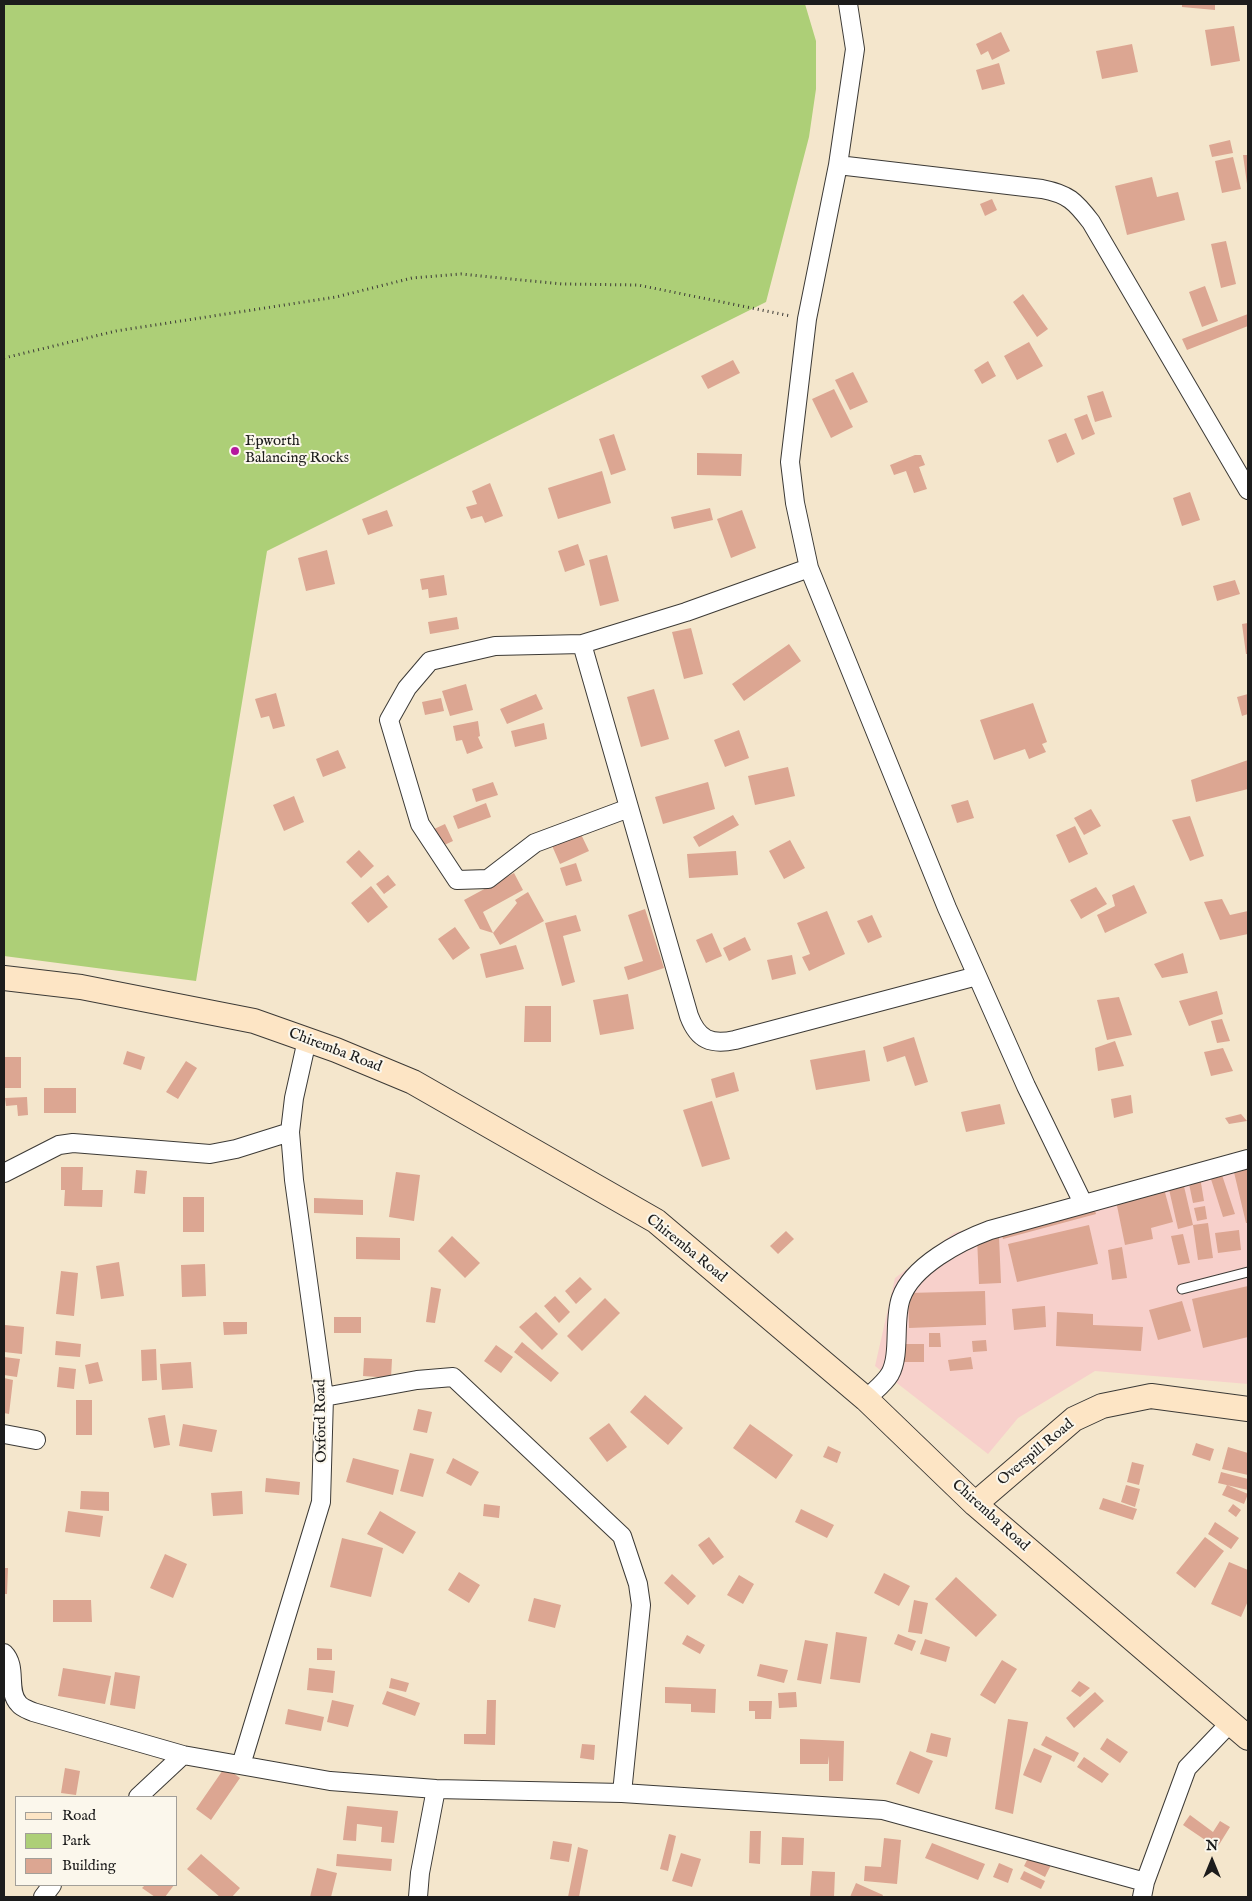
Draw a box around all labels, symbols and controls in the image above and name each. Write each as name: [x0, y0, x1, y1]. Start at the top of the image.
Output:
place label: Epworth Balancing Rocks: [245, 433, 349, 468]
marker: Epworth Balancing Rocks: [229, 445, 241, 457]
street label: Chiremba Road: [286, 1025, 384, 1077]
street label: Chiremba Road: [642, 1211, 730, 1287]
street label: Oxford Road: [312, 1379, 332, 1463]
street label: Overspill Road: [994, 1416, 1078, 1490]
street label: Chiremba Road: [947, 1476, 1033, 1556]
legend: [15, 1796, 178, 1886]
text: Road: [62, 1806, 96, 1825]
text: Park: [62, 1831, 91, 1850]
north arrow: [1187, 1836, 1237, 1886]
text: N: [1206, 1837, 1218, 1855]
text: Building: [62, 1856, 116, 1875]

